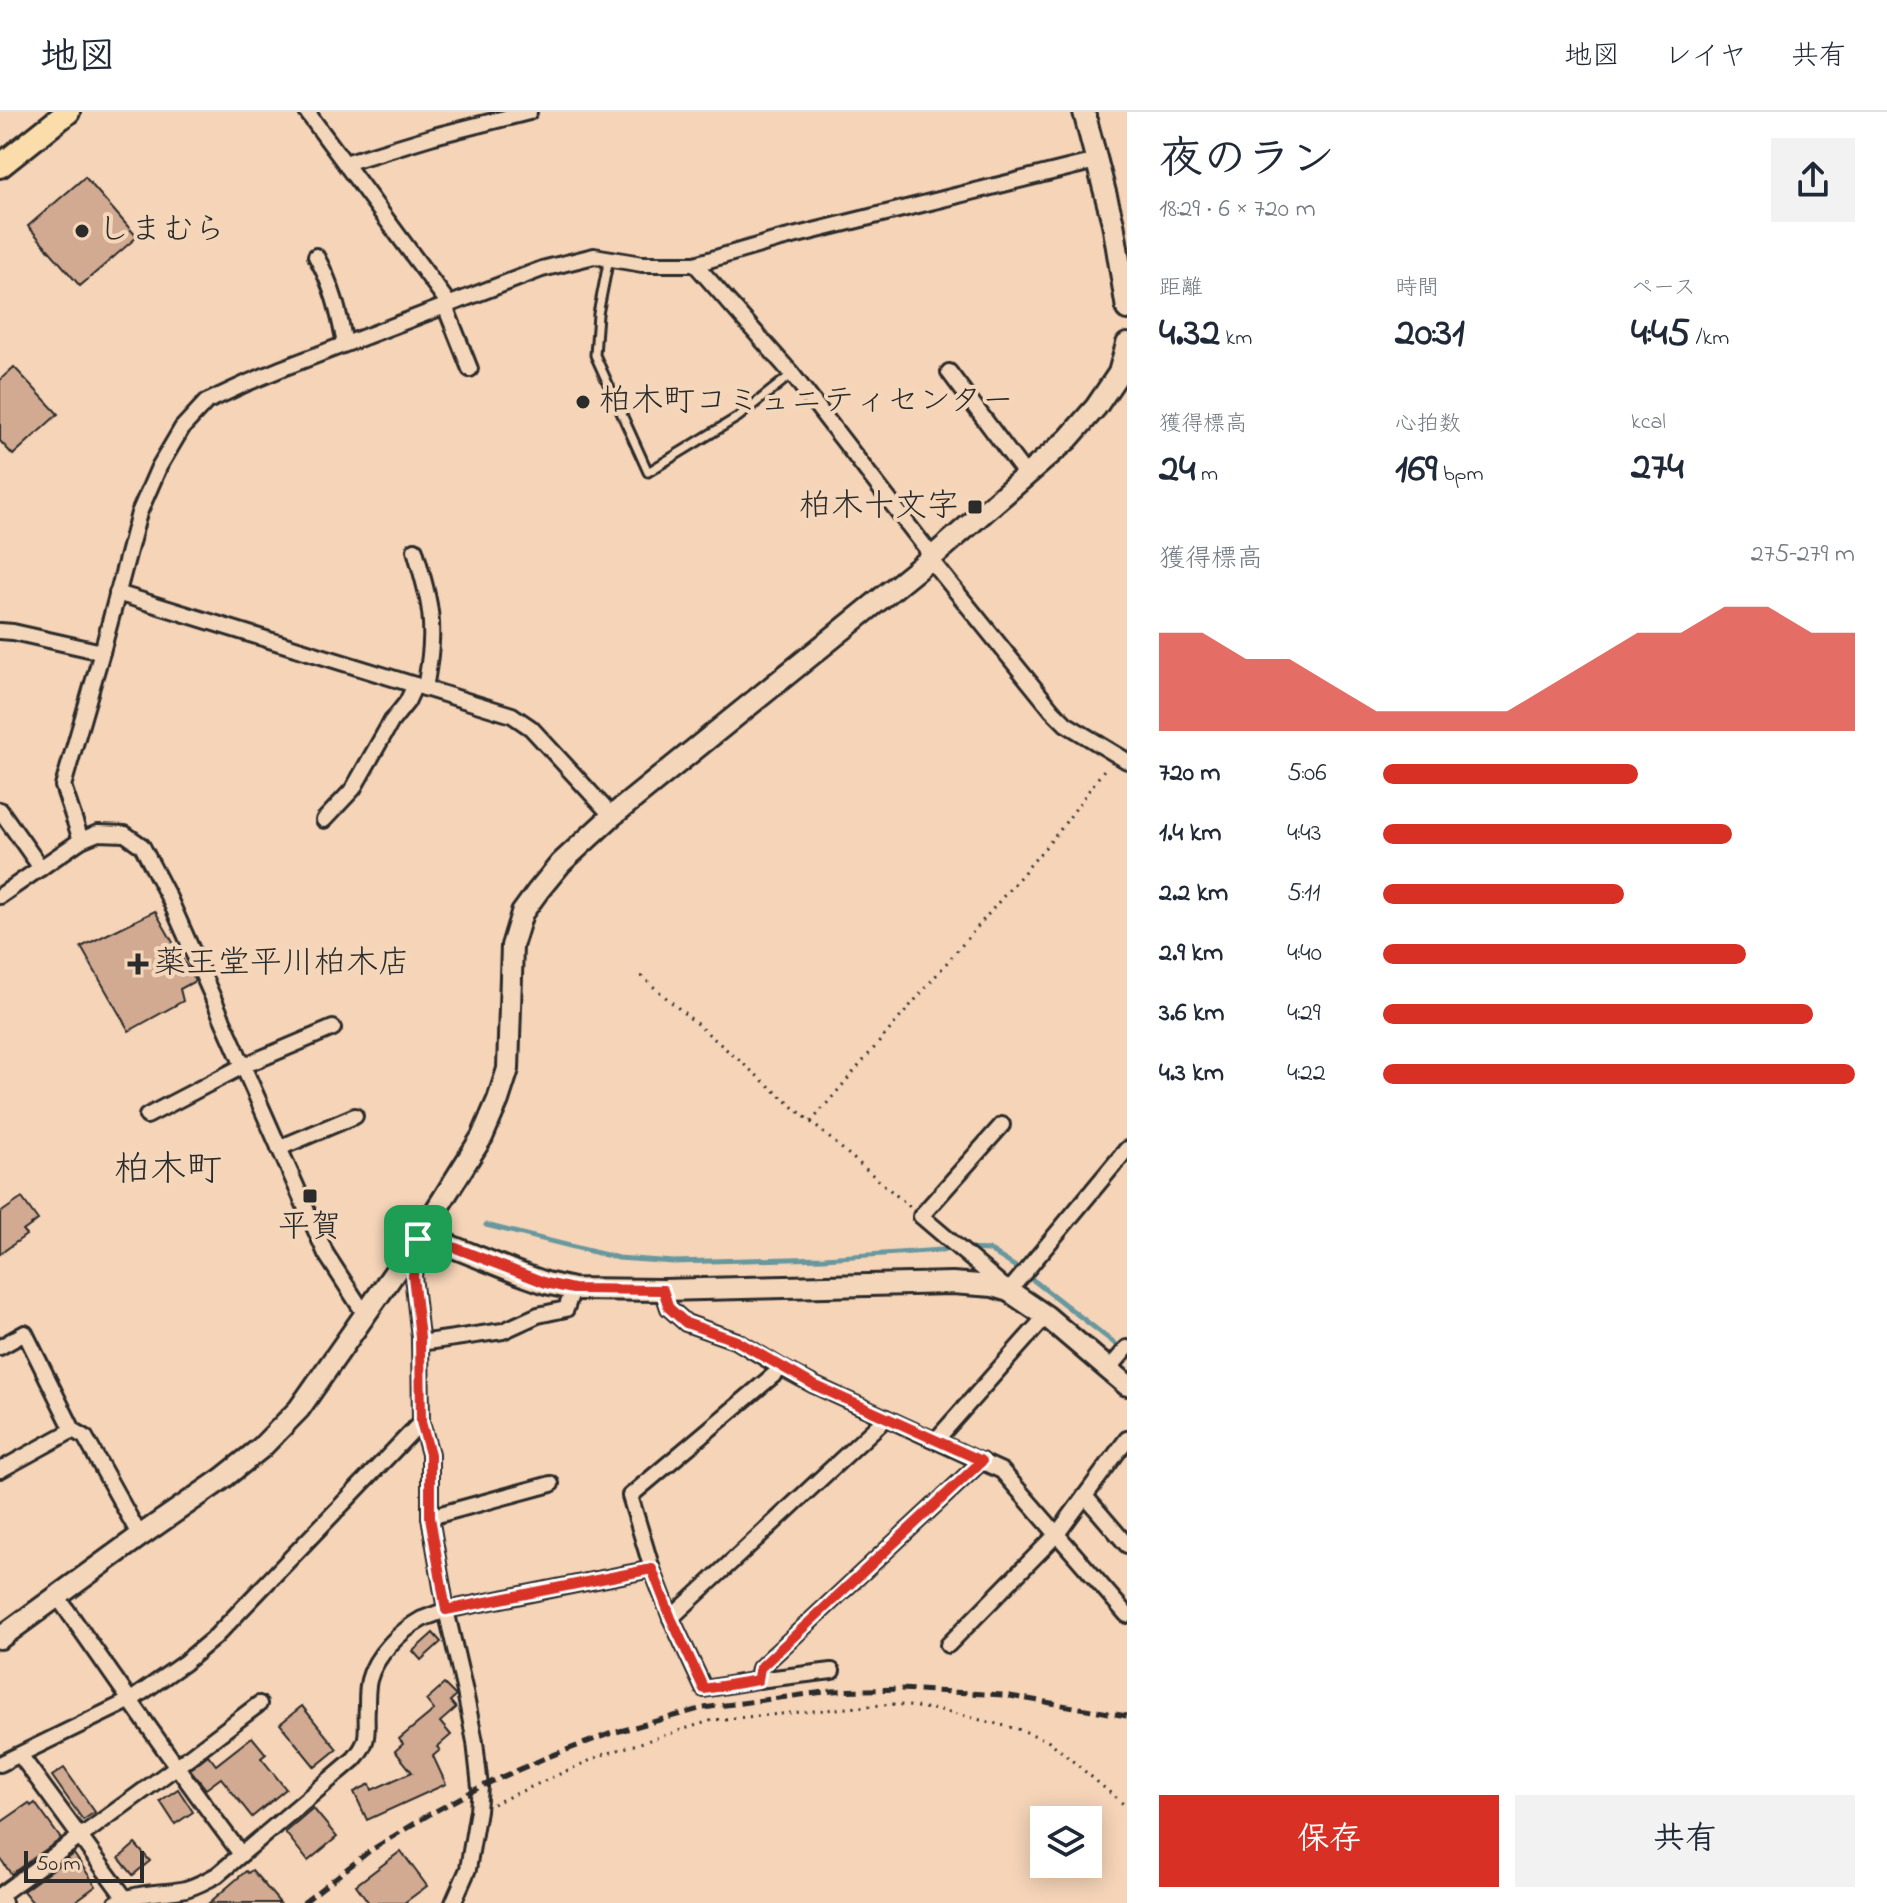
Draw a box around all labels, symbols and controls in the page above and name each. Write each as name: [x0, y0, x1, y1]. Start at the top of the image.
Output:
text: 地図: [40, 31, 116, 87]
text: 地図: [1564, 37, 1620, 78]
text: レイヤ: [1664, 37, 1747, 78]
text: 共有: [1791, 37, 1847, 78]
text: 夜のラン: [1159, 129, 1335, 193]
button: share: [1771, 138, 1855, 222]
text: 18:29 · 6 × 720 m: [1159, 191, 1316, 229]
place label: しまむら: [98, 208, 226, 255]
marker: しまむら: [73, 222, 91, 240]
text: 距離: [1159, 273, 1203, 305]
text: 時間: [1395, 273, 1439, 305]
text: ペース: [1631, 273, 1696, 305]
text: 4.32: [1159, 305, 1220, 364]
text: 20:31: [1395, 305, 1465, 364]
text: 4:45: [1631, 305, 1690, 364]
text: km: [1220, 323, 1252, 355]
text: /km: [1690, 323, 1729, 355]
place label: 柏木町コミュニティセンター: [599, 379, 1014, 426]
marker: 柏木町コミュニティセンター: [574, 393, 592, 411]
text: kcal: [1631, 407, 1666, 439]
text: 獲得標高: [1159, 409, 1247, 441]
text: 心拍数: [1395, 409, 1461, 441]
text: 274: [1631, 439, 1684, 498]
text: 24: [1159, 441, 1195, 500]
text: 169: [1395, 441, 1437, 500]
text: m: [1195, 459, 1218, 491]
text: bpm: [1437, 459, 1484, 491]
place label: 柏木十文字: [799, 484, 959, 531]
marker: 柏木十文字: [966, 498, 984, 516]
text: 275–279 m: [1751, 536, 1855, 574]
text: 獲得標高: [1159, 541, 1263, 579]
text: 720 m: [1159, 755, 1221, 793]
text: 5:06: [1287, 755, 1327, 793]
text: 1.4 km: [1159, 815, 1221, 853]
text: 4:43: [1287, 815, 1321, 853]
text: 2.2 km: [1159, 875, 1228, 913]
text: 5:11: [1287, 875, 1321, 913]
text: 2.9 km: [1159, 935, 1223, 973]
text: 4:40: [1287, 935, 1322, 973]
place label: 薬王堂平川柏木店: [154, 941, 410, 988]
marker: 薬王堂平川柏木店: [129, 955, 147, 973]
text: 3.6 km: [1159, 995, 1225, 1033]
text: 4:29: [1287, 995, 1321, 1033]
text: 4.3 km: [1159, 1055, 1224, 1093]
text: 4:22: [1287, 1055, 1326, 1093]
district label: 柏木町: [114, 1145, 222, 1198]
marker: 平賀: [301, 1187, 319, 1205]
place label: 平賀: [278, 1205, 342, 1252]
pin: [384, 1205, 452, 1273]
icon: arrive: [396, 1217, 440, 1261]
button: 保存: [1159, 1795, 1499, 1887]
button: 共有: [1515, 1795, 1855, 1887]
map controls: [1030, 1806, 1102, 1878]
button: layers: [1030, 1806, 1102, 1878]
scale bar: [24, 1847, 144, 1883]
text: 50 m: [36, 1849, 81, 1881]

